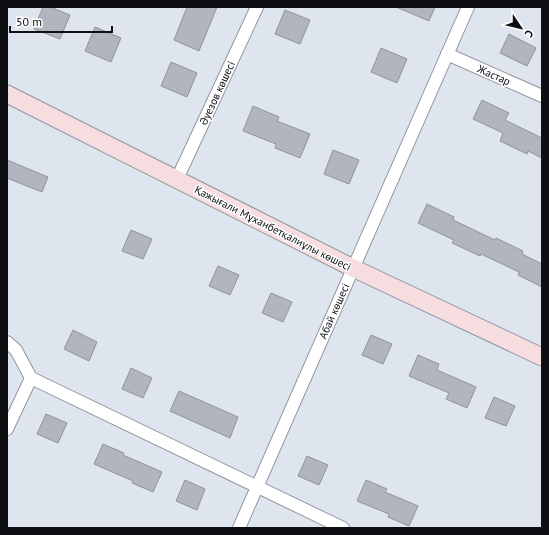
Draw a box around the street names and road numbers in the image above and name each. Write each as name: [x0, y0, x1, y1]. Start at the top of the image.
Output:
street label: Әуезов көшесі: [196, 59, 238, 127]
street label: Жастар: [474, 61, 513, 89]
street label: Қажығали Мұханбетқалиұлы көшесі: [192, 182, 354, 274]
street label: Абай көшесі: [316, 281, 352, 341]

